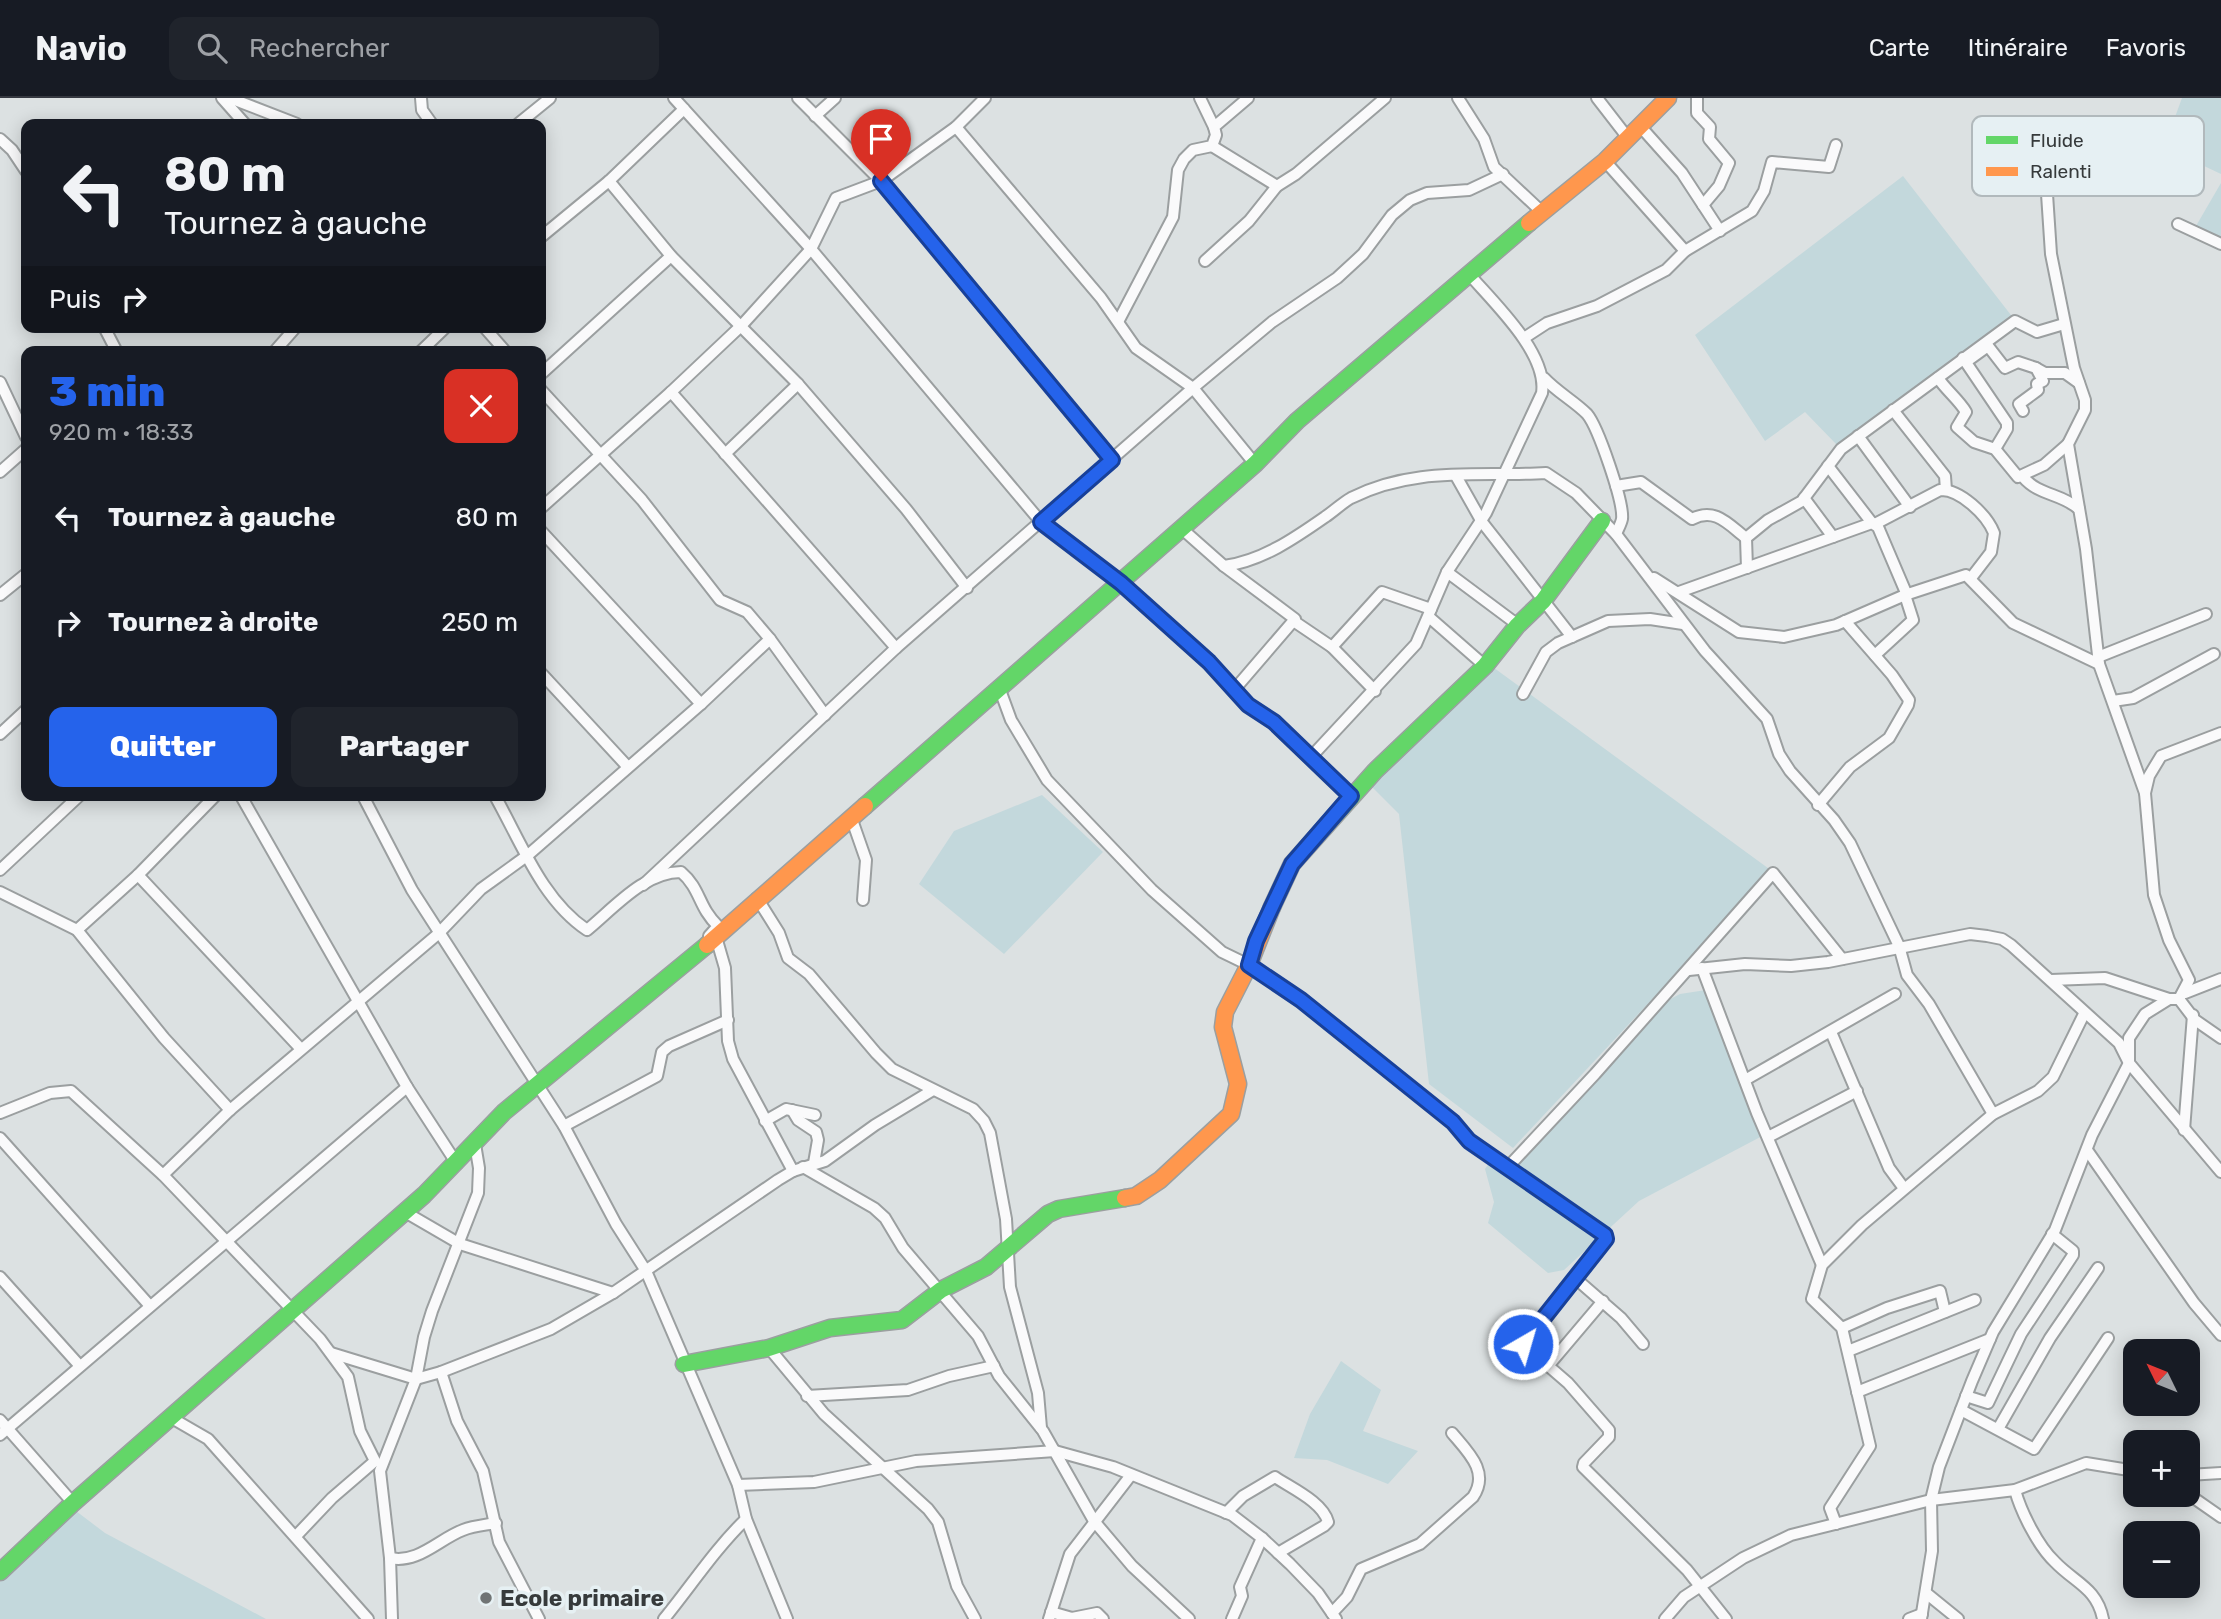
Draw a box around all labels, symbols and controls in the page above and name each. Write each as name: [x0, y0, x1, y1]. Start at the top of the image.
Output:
search box: [169, 17, 659, 80]
text: Navio: [35, 29, 127, 68]
icon: search: [193, 29, 231, 67]
text: Rechercher: [249, 33, 389, 64]
text: Carte: [1869, 34, 1930, 62]
text: Itinéraire: [1968, 34, 2068, 62]
text: Favoris: [2106, 34, 2186, 62]
pin: [851, 109, 911, 181]
legend: [1972, 116, 2204, 196]
icon: arrive: [862, 120, 900, 158]
text: Fluide: [2030, 129, 2084, 152]
text: 80 m: [164, 145, 286, 203]
icon: left: [49, 147, 140, 238]
text: Ralenti: [2030, 160, 2092, 183]
text: Tournez à gauche: [164, 204, 427, 242]
icon: right: [115, 280, 153, 318]
text: Puis: [49, 284, 101, 315]
text: 3 min: [49, 367, 165, 417]
button: close: [444, 369, 518, 443]
text: 920 m · 18:33: [49, 418, 194, 446]
icon: left: [49, 499, 87, 537]
text: Tournez à gauche: [108, 502, 336, 533]
text: 80 m: [455, 502, 518, 533]
icon: right: [49, 604, 87, 642]
text: Tournez à droite: [108, 607, 318, 638]
text: 250 m: [441, 607, 518, 638]
button: Quitter: [49, 707, 277, 787]
button: Partager: [291, 707, 518, 787]
position arrow: [1486, 1307, 1560, 1381]
north arrow: [2123, 1339, 2200, 1416]
map controls: [2123, 1339, 2200, 1598]
button: +: [2123, 1430, 2200, 1507]
button: −: [2123, 1521, 2200, 1598]
place label: Ecole primaire: [500, 1584, 664, 1612]
marker: Ecole primaire: [478, 1590, 494, 1606]

